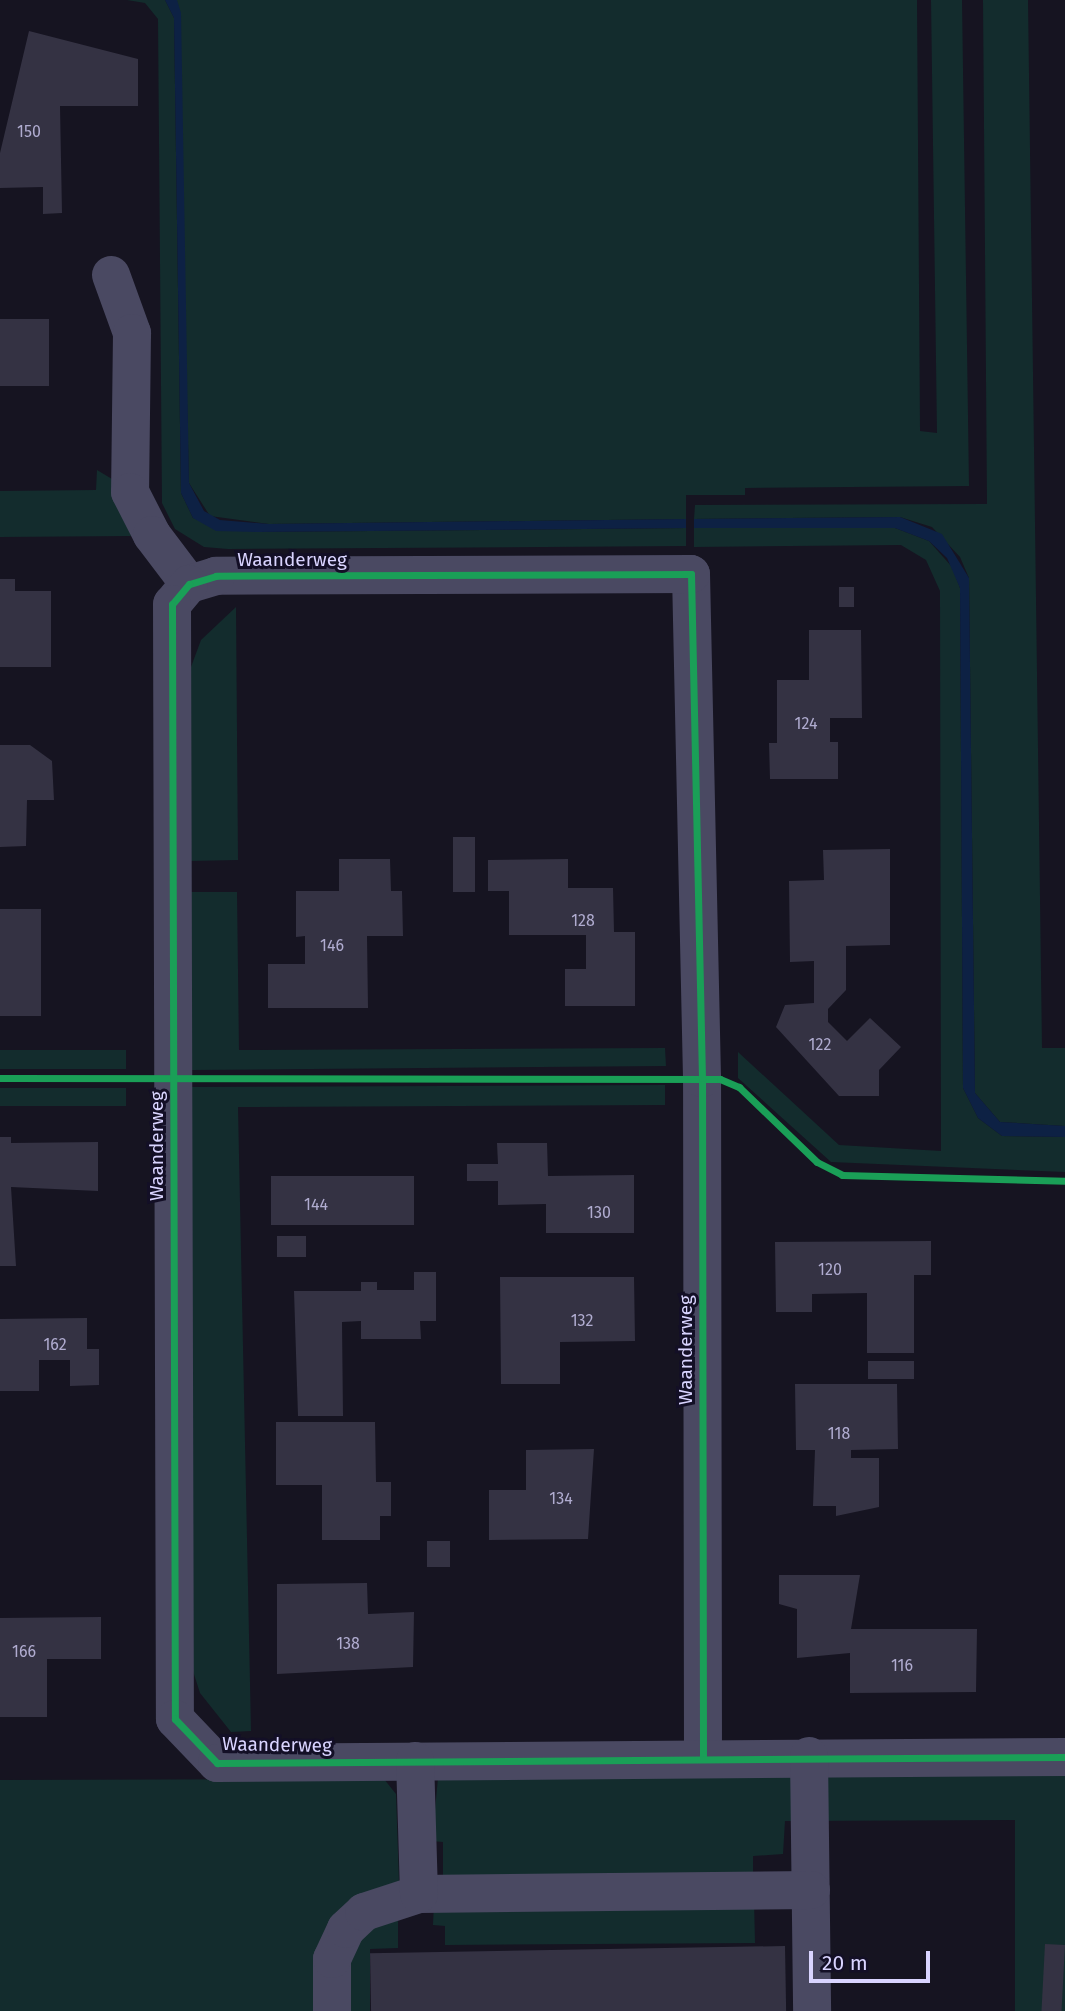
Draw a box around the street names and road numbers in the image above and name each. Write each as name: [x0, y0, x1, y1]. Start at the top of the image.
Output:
street label: Waanderweg: [237, 549, 347, 571]
street label: Waanderweg: [146, 1091, 168, 1201]
street label: Waanderweg: [675, 1295, 697, 1405]
street label: Waanderweg: [222, 1733, 332, 1757]

